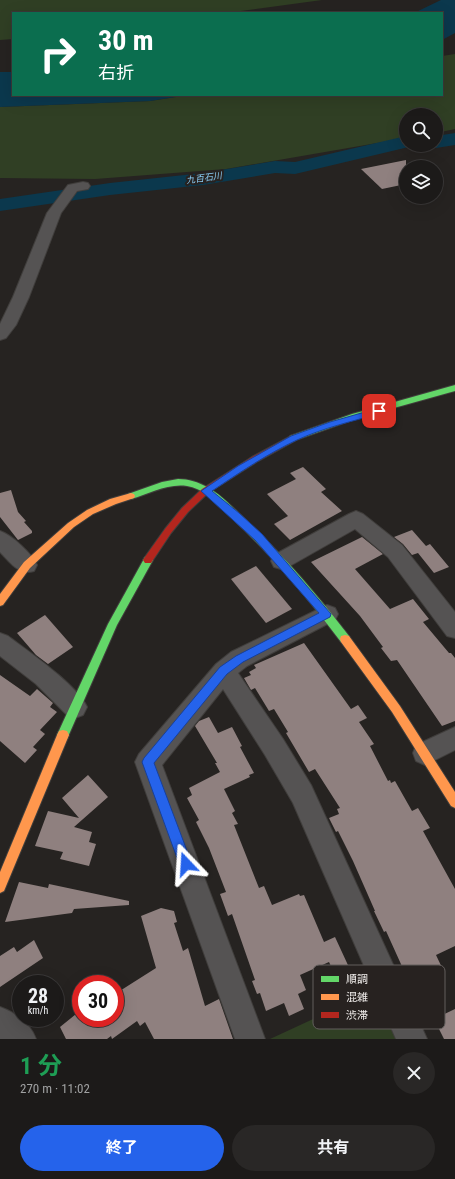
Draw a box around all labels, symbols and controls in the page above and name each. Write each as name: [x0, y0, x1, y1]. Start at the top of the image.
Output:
text: 30 m: [98, 24, 154, 57]
icon: right: [32, 28, 84, 80]
text: 右折: [98, 62, 134, 83]
map controls: [399, 108, 443, 204]
button: search: [399, 108, 443, 152]
button: layers: [399, 160, 443, 204]
water label: 九百石川: [185, 170, 224, 185]
pin: [362, 394, 396, 428]
icon: arrive: [368, 400, 390, 422]
position arrow: [165, 843, 207, 885]
legend: [313, 965, 445, 1029]
text: 順調: [346, 973, 368, 986]
speed limit sign: 30: [72, 975, 124, 1027]
text: 28: [28, 984, 48, 1008]
text: 混雑: [346, 991, 368, 1004]
text: km/h: [28, 1005, 48, 1016]
text: 渋滞: [346, 1009, 368, 1022]
text: 1 分: [20, 1052, 62, 1080]
button: close: [393, 1052, 435, 1094]
text: 270 m · 11:02: [20, 1081, 90, 1096]
button: 終了: [20, 1125, 224, 1171]
button: 共有: [232, 1125, 435, 1171]

